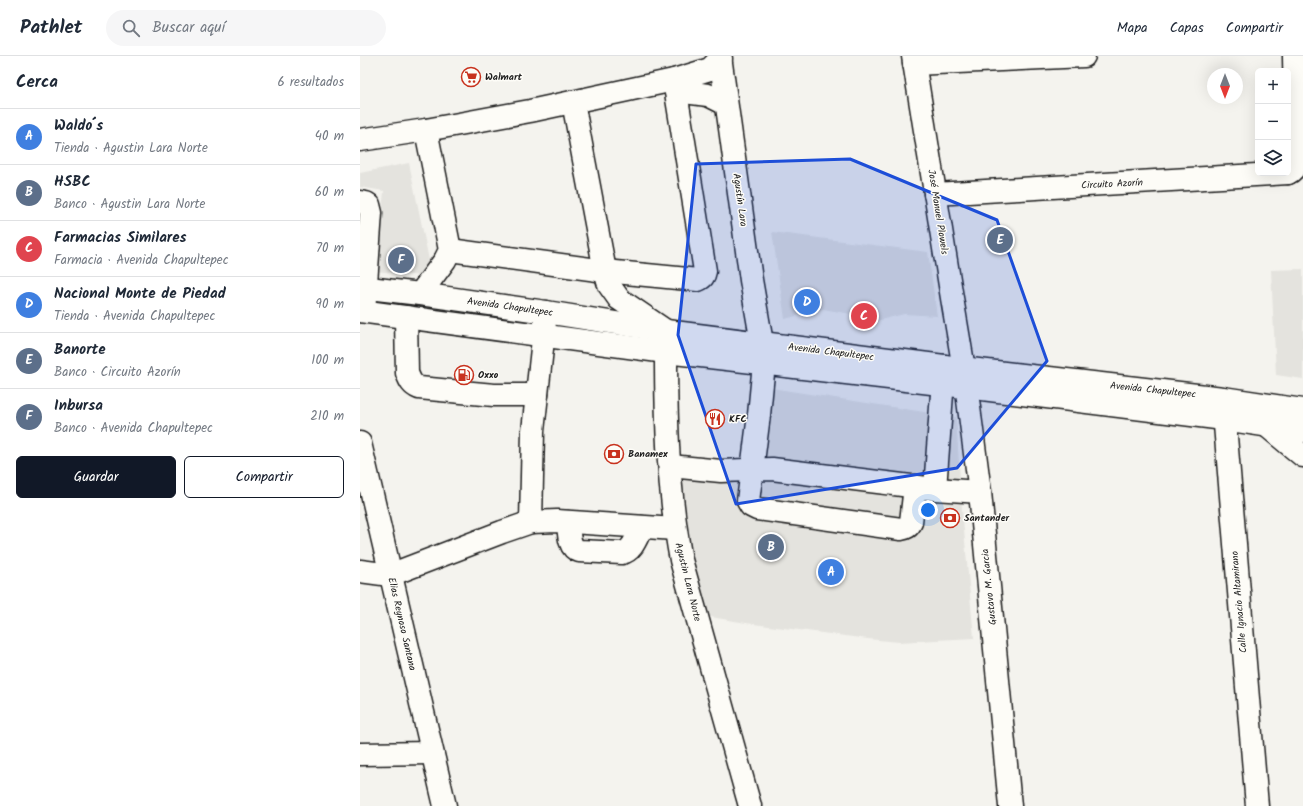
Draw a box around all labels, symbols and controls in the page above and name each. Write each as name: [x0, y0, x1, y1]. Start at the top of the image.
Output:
search box: [106, 10, 386, 46]
text: Pathlet: [20, 13, 82, 43]
text: Buscar aquí: [152, 16, 225, 40]
icon: search: [120, 17, 142, 39]
text: Mapa: [1117, 17, 1148, 39]
text: Capas: [1170, 17, 1204, 39]
text: Compartir: [1226, 17, 1283, 39]
supermarket icon: Walmart: [460, 66, 482, 88]
north arrow: [1207, 68, 1243, 104]
map controls: [1255, 68, 1291, 176]
button: +: [1255, 68, 1291, 104]
text: Cerca: [16, 69, 58, 96]
place label: Walmart: [485, 69, 523, 85]
text: 6 resultados: [277, 72, 344, 93]
button: −: [1255, 104, 1291, 140]
text: Waldo´s: [54, 114, 103, 138]
text: A: [25, 126, 33, 147]
text: 40 m: [315, 126, 344, 147]
text: Tienda · Agustin Lara Norte: [54, 138, 208, 159]
button: layers: [1255, 140, 1291, 176]
street label: José Manuel Plowels: [923, 168, 953, 256]
text: HSBC: [54, 170, 91, 194]
street label: Agustín Lara: [728, 172, 752, 228]
street label: Circuito Azorín: [1081, 174, 1143, 194]
text: B: [25, 182, 33, 203]
text: 60 m: [315, 182, 344, 203]
text: Banco · Agustin Lara Norte: [54, 194, 205, 215]
pin: E: [987, 225, 1013, 255]
text: Farmacias Similares: [54, 226, 187, 250]
text: C: [25, 238, 33, 259]
text: 70 m: [316, 238, 344, 259]
pin: F: [388, 245, 414, 275]
text: Farmacia · Avenida Chapultepec: [54, 250, 228, 271]
text: Nacional Monte de Piedad: [54, 282, 226, 306]
pin: D: [794, 287, 820, 317]
street label: Avenida Chapultepec: [466, 293, 554, 321]
text: D: [25, 294, 33, 315]
text: 90 m: [316, 294, 344, 315]
pin: C: [851, 301, 877, 331]
text: Tienda · Avenida Chapultepec: [54, 306, 215, 327]
text: Banorte: [54, 338, 106, 362]
street label: Avenida Chapultepec: [787, 339, 875, 365]
text: E: [25, 350, 33, 371]
text: 100 m: [311, 350, 344, 371]
text: Banco · Circuito Azorín: [54, 362, 181, 383]
fuel station icon: Oxxo: [453, 364, 475, 386]
place label: Oxxo: [478, 367, 499, 383]
street label: Avenida Chapultepec: [1109, 378, 1197, 403]
text: Inbursa: [54, 394, 103, 418]
text: F: [25, 406, 33, 427]
text: 210 m: [310, 406, 344, 427]
restaurant icon: KFC: [704, 408, 726, 430]
place label: KFC: [729, 411, 747, 427]
text: Banco · Avenida Chapultepec: [54, 418, 213, 439]
bank icon: Banamex: [603, 443, 625, 465]
place label: Banamex: [628, 446, 668, 462]
button: Guardar: [16, 456, 176, 498]
button: Compartir: [184, 456, 344, 498]
your location: [918, 500, 938, 520]
bank icon: Santander: [939, 507, 961, 529]
place label: Santander: [964, 510, 1010, 526]
pin: B: [758, 532, 784, 562]
street label: Agustin Lara Norte: [670, 541, 706, 624]
street label: Gustavo M. Garcia: [977, 548, 1001, 626]
street label: Calle Ignacio Altamirano: [1227, 550, 1251, 654]
pin: A: [818, 557, 844, 587]
street label: Elias Reynoso Santana: [383, 576, 421, 672]

